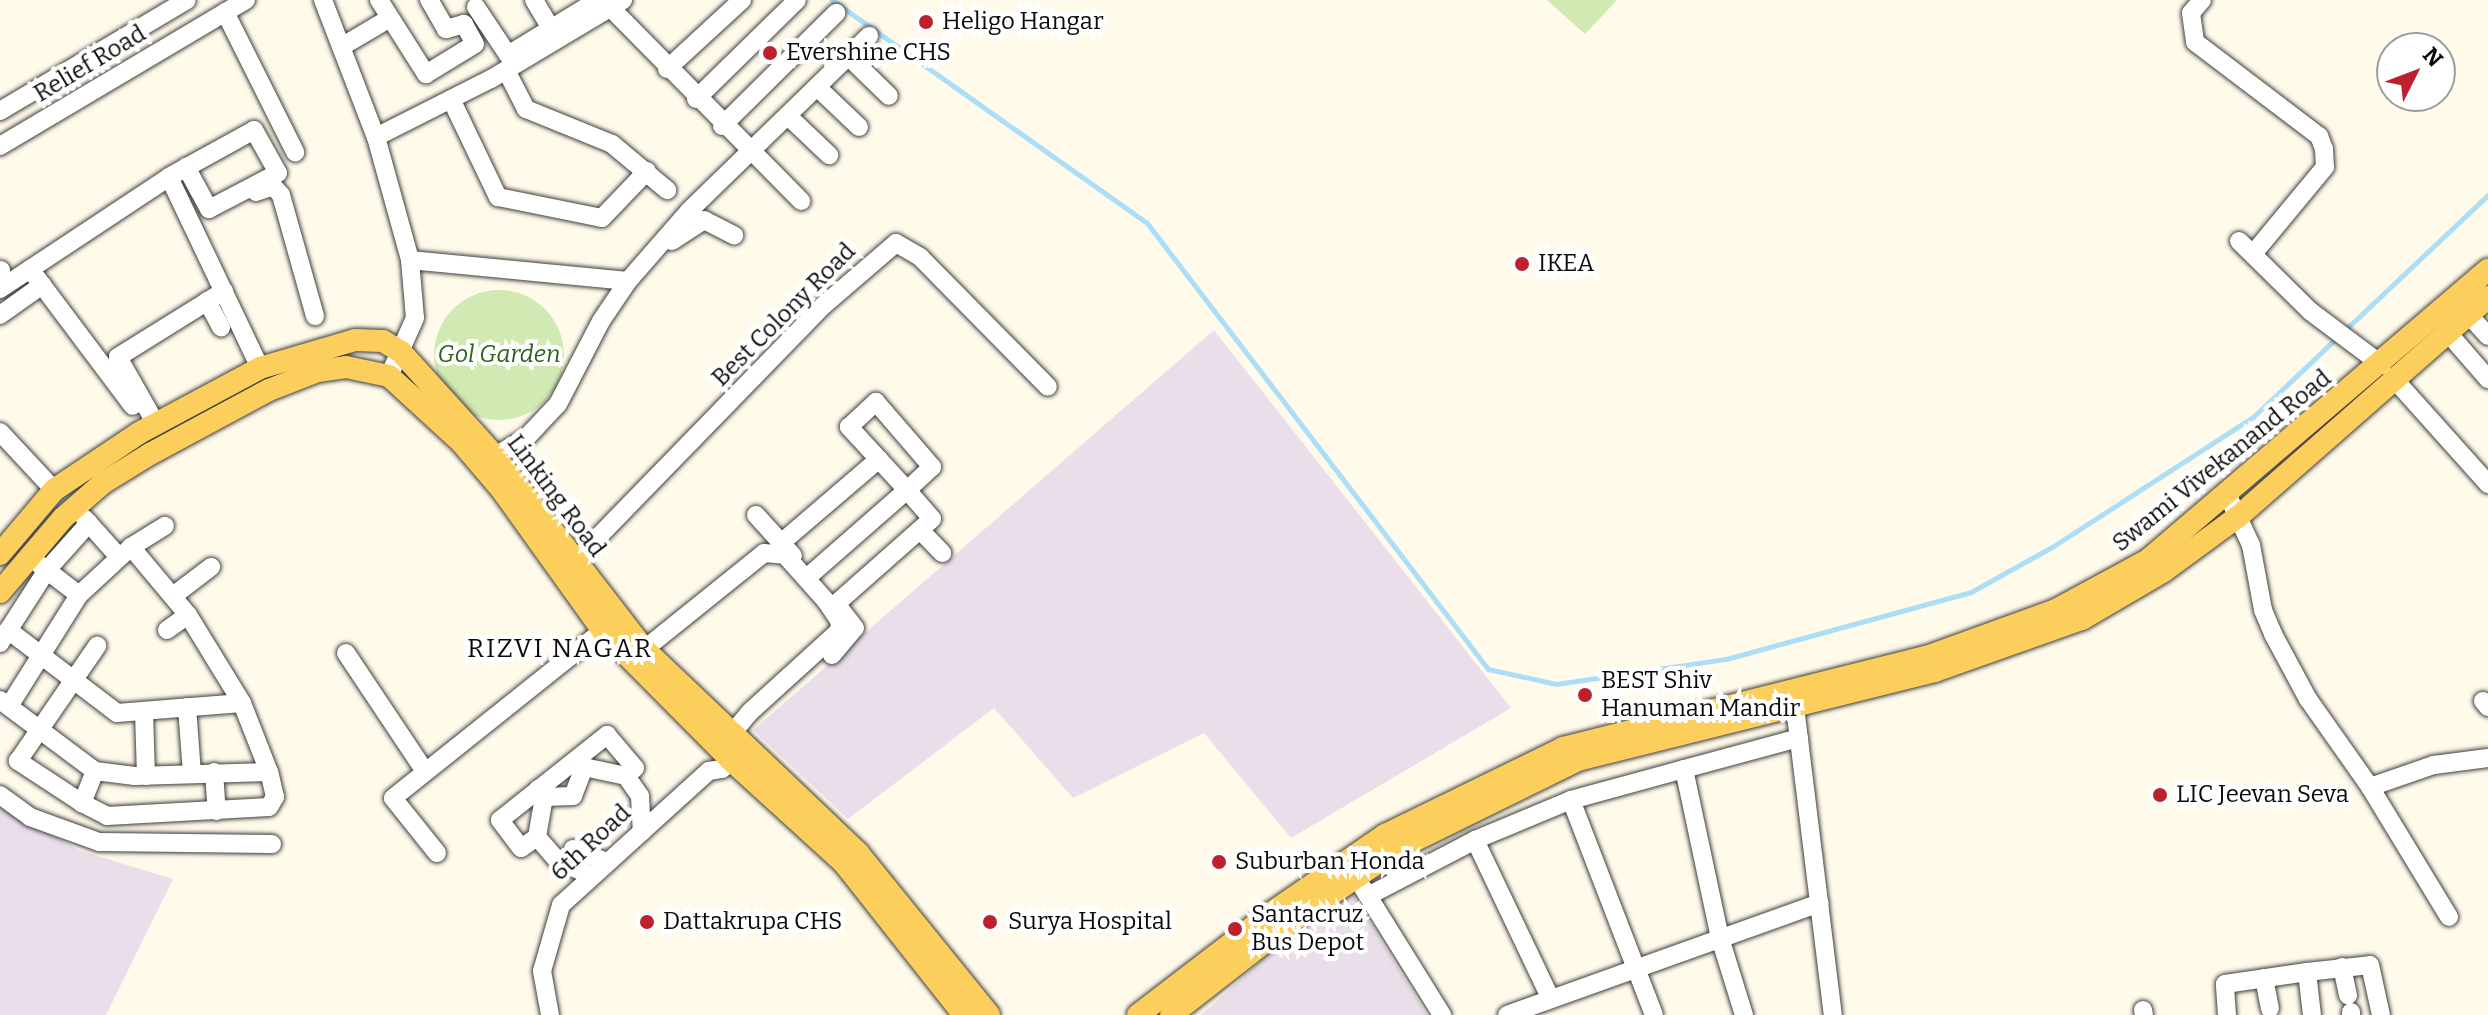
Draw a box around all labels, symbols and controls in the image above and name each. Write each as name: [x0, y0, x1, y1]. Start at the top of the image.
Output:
place label: Heligo Hangar: [942, 8, 1103, 36]
marker: Heligo Hangar: [917, 13, 935, 31]
street label: Relief Road: [29, 19, 151, 109]
north arrow: [2376, 32, 2456, 112]
place label: Evershine CHS: [786, 39, 951, 67]
text: N: [2417, 42, 2448, 72]
marker: Evershine CHS: [761, 44, 779, 62]
street label: Best Colony Road: [706, 237, 862, 393]
place label: IKEA: [1538, 250, 1594, 278]
marker: IKEA: [1513, 255, 1531, 273]
park label: Gol Garden: [438, 341, 560, 369]
street label: Swami Vivekanand Road: [2107, 364, 2337, 558]
street label: Linking Road: [501, 429, 611, 563]
district label: RIZVI NAGAR: [467, 633, 653, 665]
place label: BEST Shiv Hanuman Mandir: [1601, 667, 1800, 723]
marker: BEST Shiv Hanuman Mandir: [1576, 686, 1594, 704]
place label: LIC Jeevan Seva: [2176, 781, 2349, 809]
marker: LIC Jeevan Seva: [2151, 786, 2169, 804]
street label: 6th Road: [545, 799, 637, 887]
place label: Suburban Honda: [1235, 848, 1425, 876]
marker: Suburban Honda: [1210, 853, 1228, 871]
place label: Santacruz Bus Depot: [1251, 901, 1364, 957]
place label: Dattakrupa CHS: [663, 908, 842, 936]
place label: Surya Hospital: [1008, 908, 1172, 936]
marker: Surya Hospital: [979, 911, 1001, 933]
marker: Dattakrupa CHS: [638, 913, 656, 931]
marker: Santacruz Bus Depot: [1226, 920, 1244, 938]

